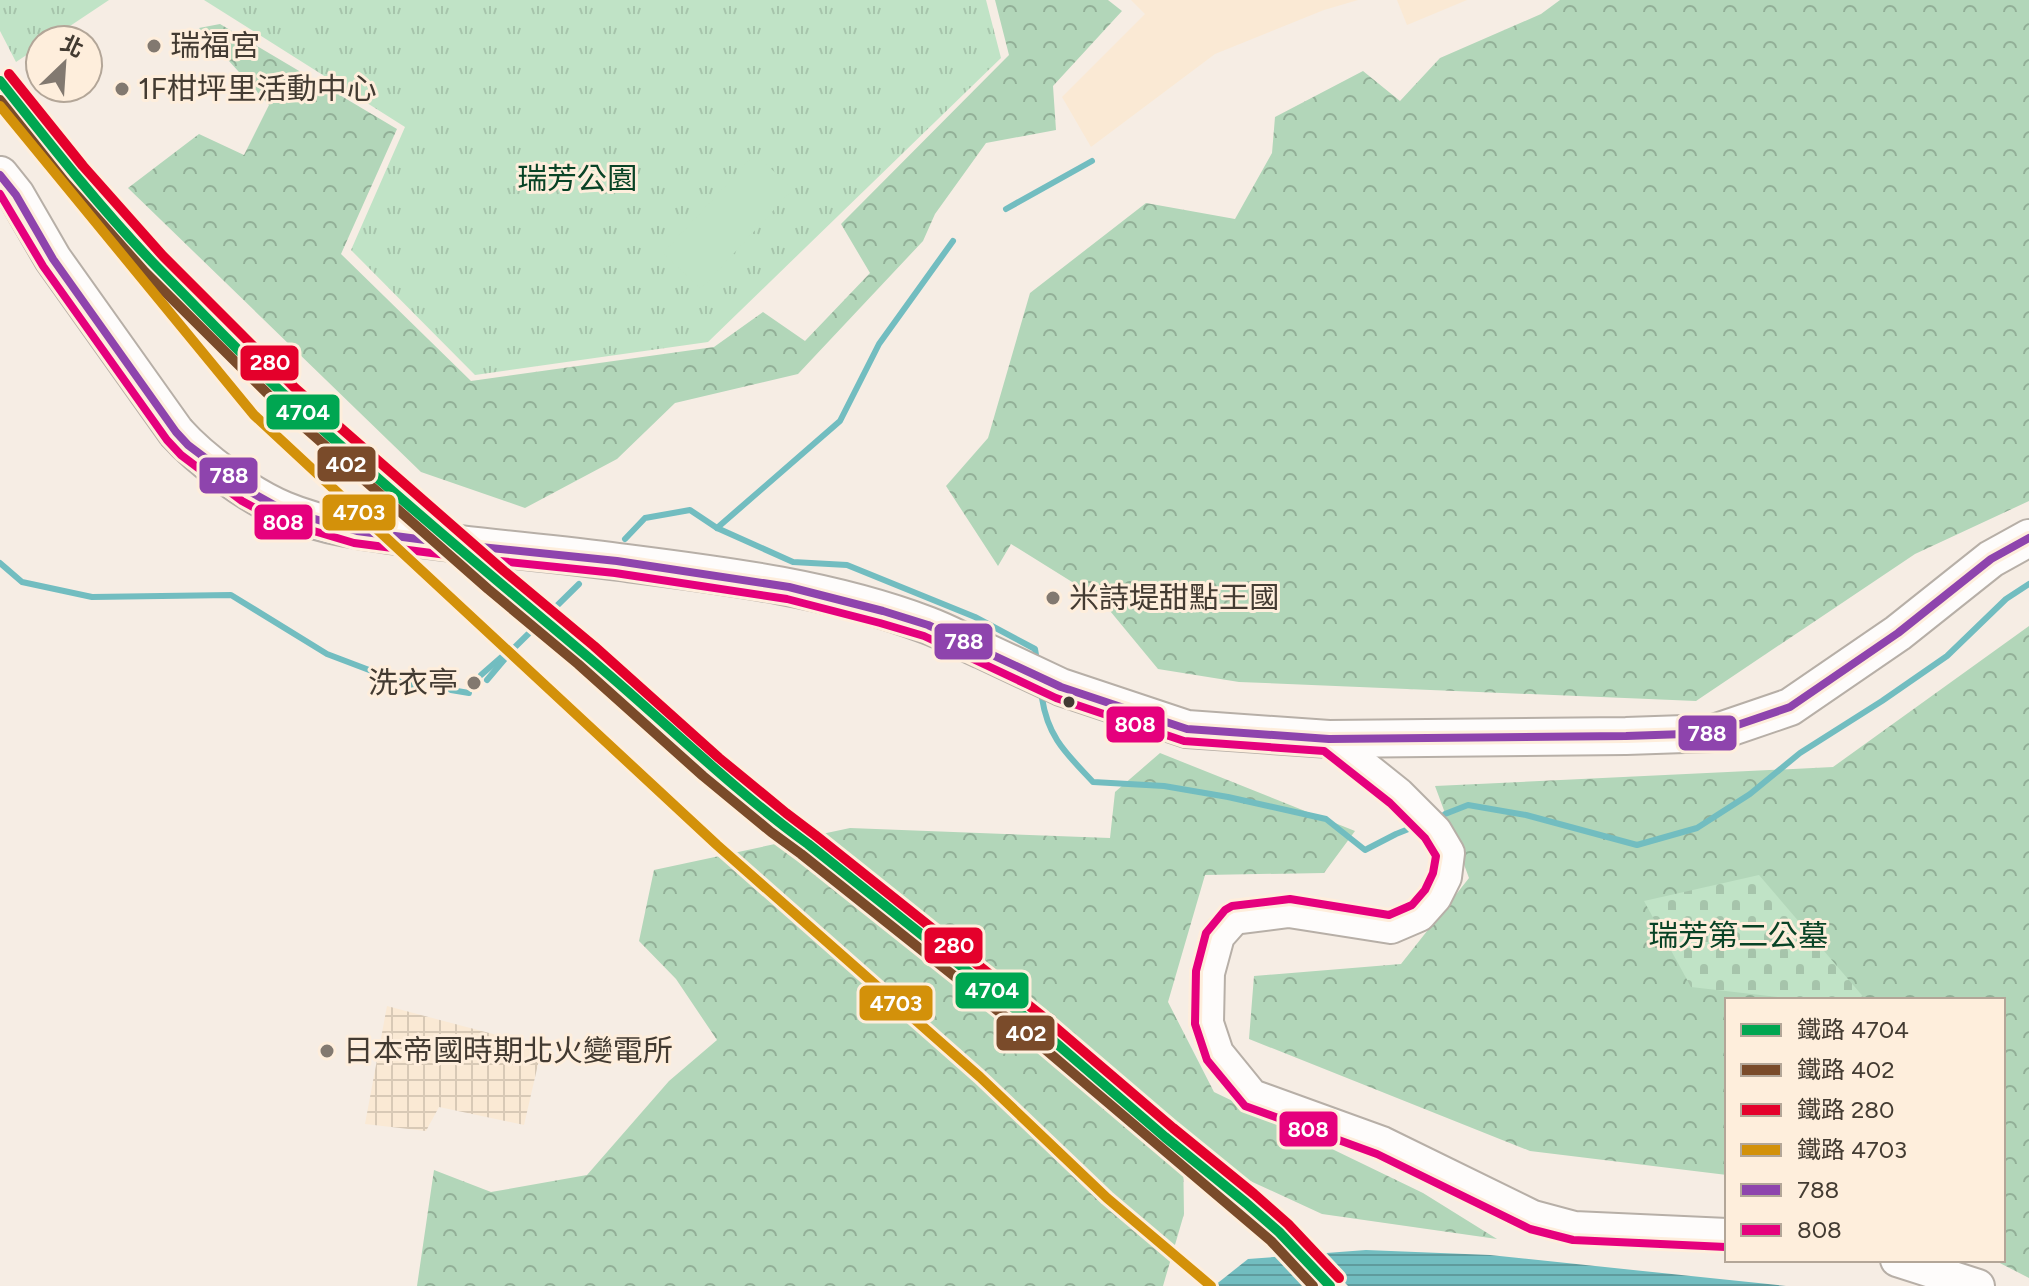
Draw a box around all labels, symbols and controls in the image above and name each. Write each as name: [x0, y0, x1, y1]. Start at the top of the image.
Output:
north arrow: [24, 24, 104, 104]
place label: 瑞福宮: [170, 27, 260, 64]
text: 北: [57, 29, 88, 63]
marker: 瑞福宮: [145, 37, 163, 55]
place label: 1F柑坪里活動中心: [138, 70, 377, 107]
marker: 1F柑坪里活動中心: [113, 80, 131, 98]
park label: 瑞芳公園: [517, 160, 637, 197]
line badge: 280: [239, 344, 300, 382]
text: 280: [250, 349, 290, 376]
line badge: 4704: [265, 393, 341, 431]
text: 4704: [276, 399, 330, 426]
line badge: 402: [316, 445, 377, 483]
text: 402: [326, 451, 366, 478]
line badge: 788: [198, 456, 259, 495]
text: 788: [209, 462, 249, 489]
line badge: 4703: [321, 493, 397, 532]
text: 4703: [333, 499, 385, 526]
line badge: 808: [253, 503, 314, 541]
text: 808: [262, 509, 304, 536]
place label: 米詩堤甜點王國: [1069, 579, 1279, 616]
marker: 米詩堤甜點王國: [1044, 589, 1062, 607]
line badge: 788: [933, 622, 994, 661]
text: 788: [944, 628, 984, 655]
place label: 洗衣亭: [368, 664, 458, 701]
marker: 洗衣亭: [465, 674, 483, 692]
unlabelled marker: [1061, 694, 1077, 710]
line badge: 808: [1105, 705, 1166, 744]
text: 808: [1114, 711, 1156, 738]
line badge: 788: [1677, 714, 1738, 752]
text: 788: [1687, 720, 1727, 747]
park label: 瑞芳第二公墓: [1648, 917, 1828, 954]
line badge: 280: [923, 926, 984, 965]
text: 280: [934, 932, 974, 959]
line badge: 4704: [954, 971, 1030, 1010]
text: 4704: [965, 977, 1019, 1004]
line badge: 4703: [858, 984, 934, 1022]
text: 4703: [870, 990, 922, 1017]
legend: [1725, 998, 2005, 1262]
line badge: 402: [995, 1014, 1056, 1052]
text: 鐵路 4704: [1797, 1015, 1909, 1044]
text: 402: [1006, 1020, 1046, 1047]
place label: 日本帝國時期北火變電所: [343, 1032, 673, 1069]
marker: 日本帝國時期北火變電所: [318, 1042, 336, 1060]
text: 鐵路 402: [1797, 1055, 1895, 1084]
text: 鐵路 280: [1797, 1095, 1894, 1124]
line badge: 808: [1278, 1110, 1339, 1148]
text: 808: [1287, 1116, 1329, 1143]
text: 鐵路 4703: [1797, 1135, 1907, 1164]
text: 788: [1797, 1175, 1839, 1204]
text: 808: [1797, 1215, 1842, 1244]

